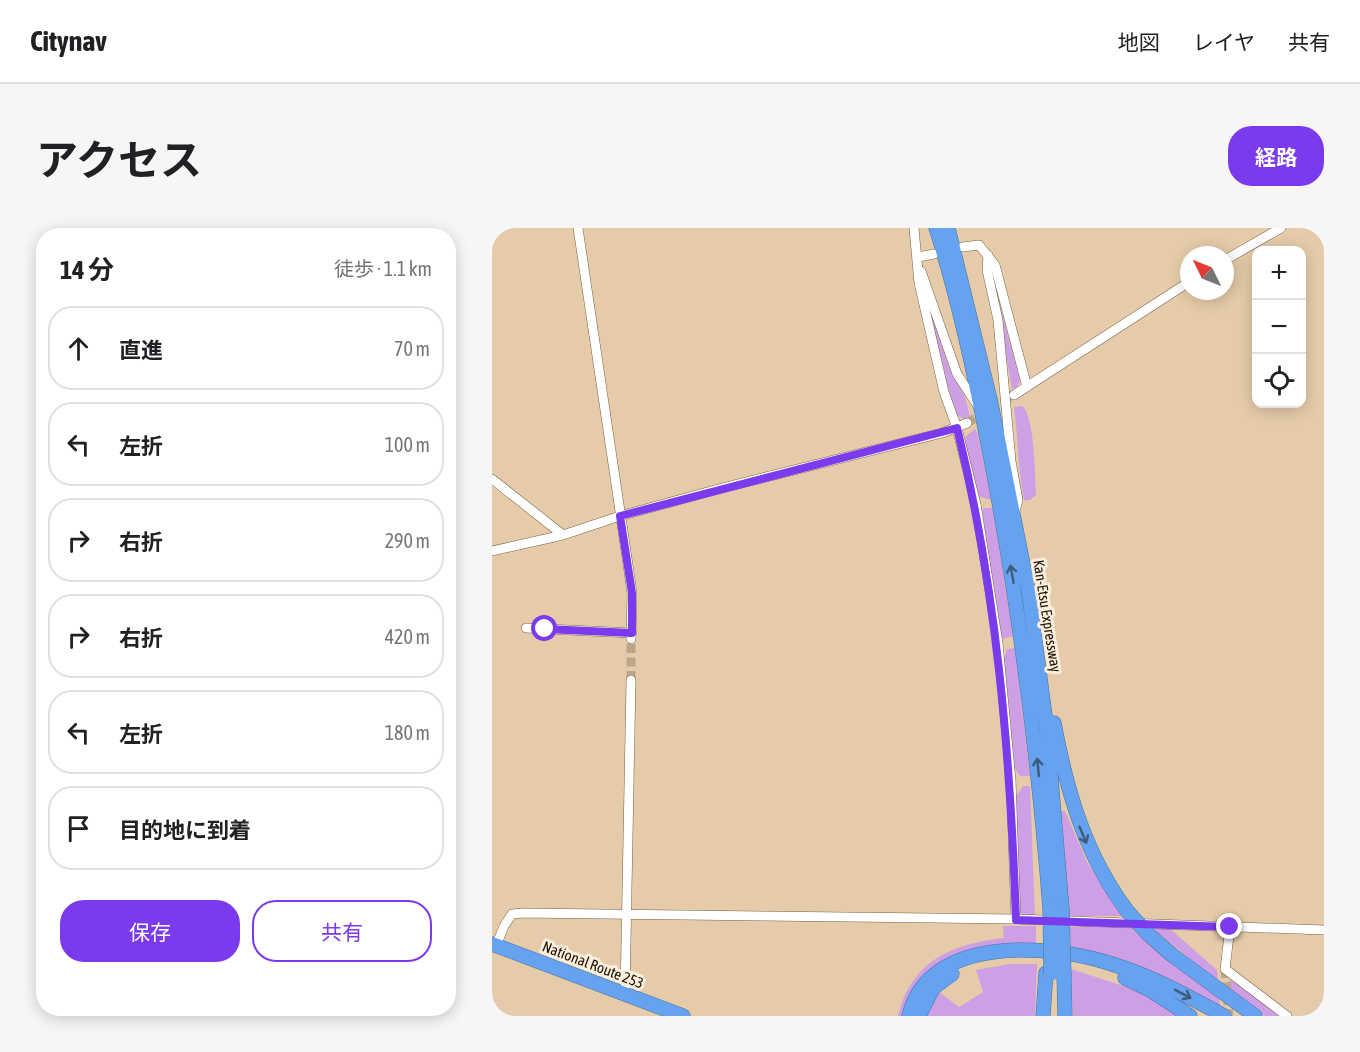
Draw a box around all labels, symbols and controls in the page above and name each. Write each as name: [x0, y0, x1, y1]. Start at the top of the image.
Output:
text: Citynav: [30, 25, 107, 57]
text: 地図: [1118, 30, 1160, 54]
text: レイヤ: [1193, 30, 1255, 54]
text: 共有: [1288, 30, 1330, 54]
button: 経路: [1228, 126, 1324, 186]
text: アクセス: [36, 136, 202, 184]
north arrow: [1180, 246, 1234, 300]
map controls: [1252, 246, 1306, 408]
button: +: [1252, 246, 1306, 300]
text: 14 分: [60, 255, 114, 285]
text: 徒歩 · 1.1 km: [334, 257, 432, 280]
button: −: [1252, 300, 1306, 354]
icon: ahead: [62, 332, 95, 365]
text: 直進: [119, 337, 163, 363]
text: 70 m: [394, 337, 430, 360]
button: locate: [1252, 354, 1306, 408]
icon: left: [62, 428, 95, 461]
text: 左折: [119, 433, 163, 459]
text: 100 m: [385, 433, 430, 456]
icon: right: [62, 524, 95, 557]
text: 右折: [119, 529, 163, 555]
text: 290 m: [385, 529, 430, 552]
street label: Kan-Etsu Expressway: [1030, 558, 1065, 673]
one-way arrow: [1006, 564, 1017, 584]
route start: [531, 615, 557, 641]
icon: right: [62, 620, 95, 653]
text: 右折: [119, 625, 163, 651]
text: 420 m: [385, 625, 430, 648]
icon: left: [62, 716, 95, 749]
text: 左折: [119, 721, 163, 747]
text: 180 m: [385, 721, 430, 744]
one-way arrow: [1032, 758, 1043, 778]
icon: arrive: [62, 812, 95, 845]
text: 目的地に到着: [119, 817, 251, 843]
one-way arrow: [1078, 825, 1089, 844]
button: 保存: [60, 900, 240, 962]
button: 共有: [252, 900, 432, 962]
route end: [1216, 913, 1242, 939]
street label: National Route 253: [540, 937, 646, 992]
one-way arrow: [1173, 989, 1191, 1000]

